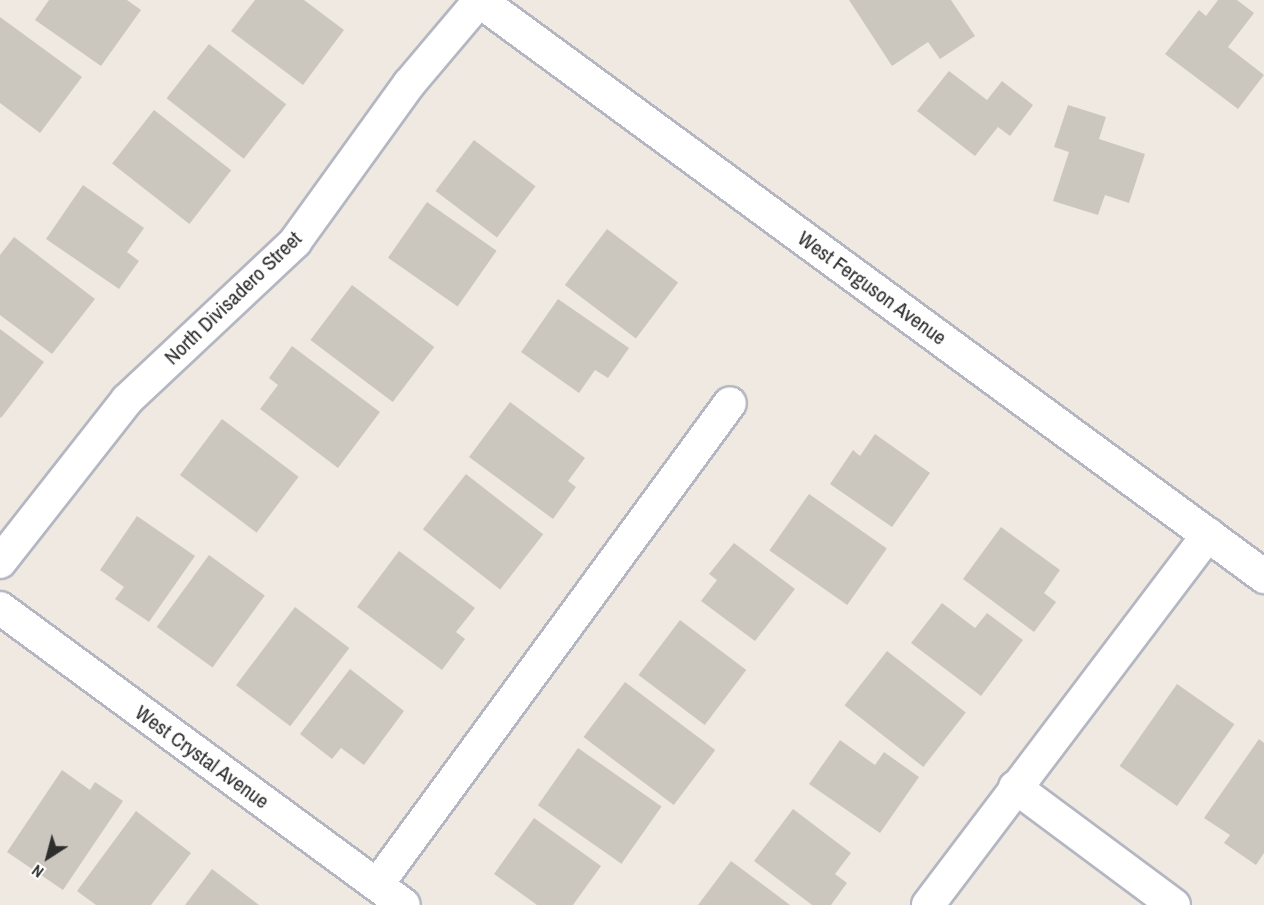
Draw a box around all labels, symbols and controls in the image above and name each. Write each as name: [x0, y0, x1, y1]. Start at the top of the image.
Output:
street label: West Ferguson Avenue: [792, 225, 952, 351]
street label: North Divisadero Street: [159, 226, 307, 370]
street label: West Crystal Avenue: [130, 700, 274, 814]
north arrow: [18, 827, 78, 887]
text: N: [27, 860, 48, 883]

